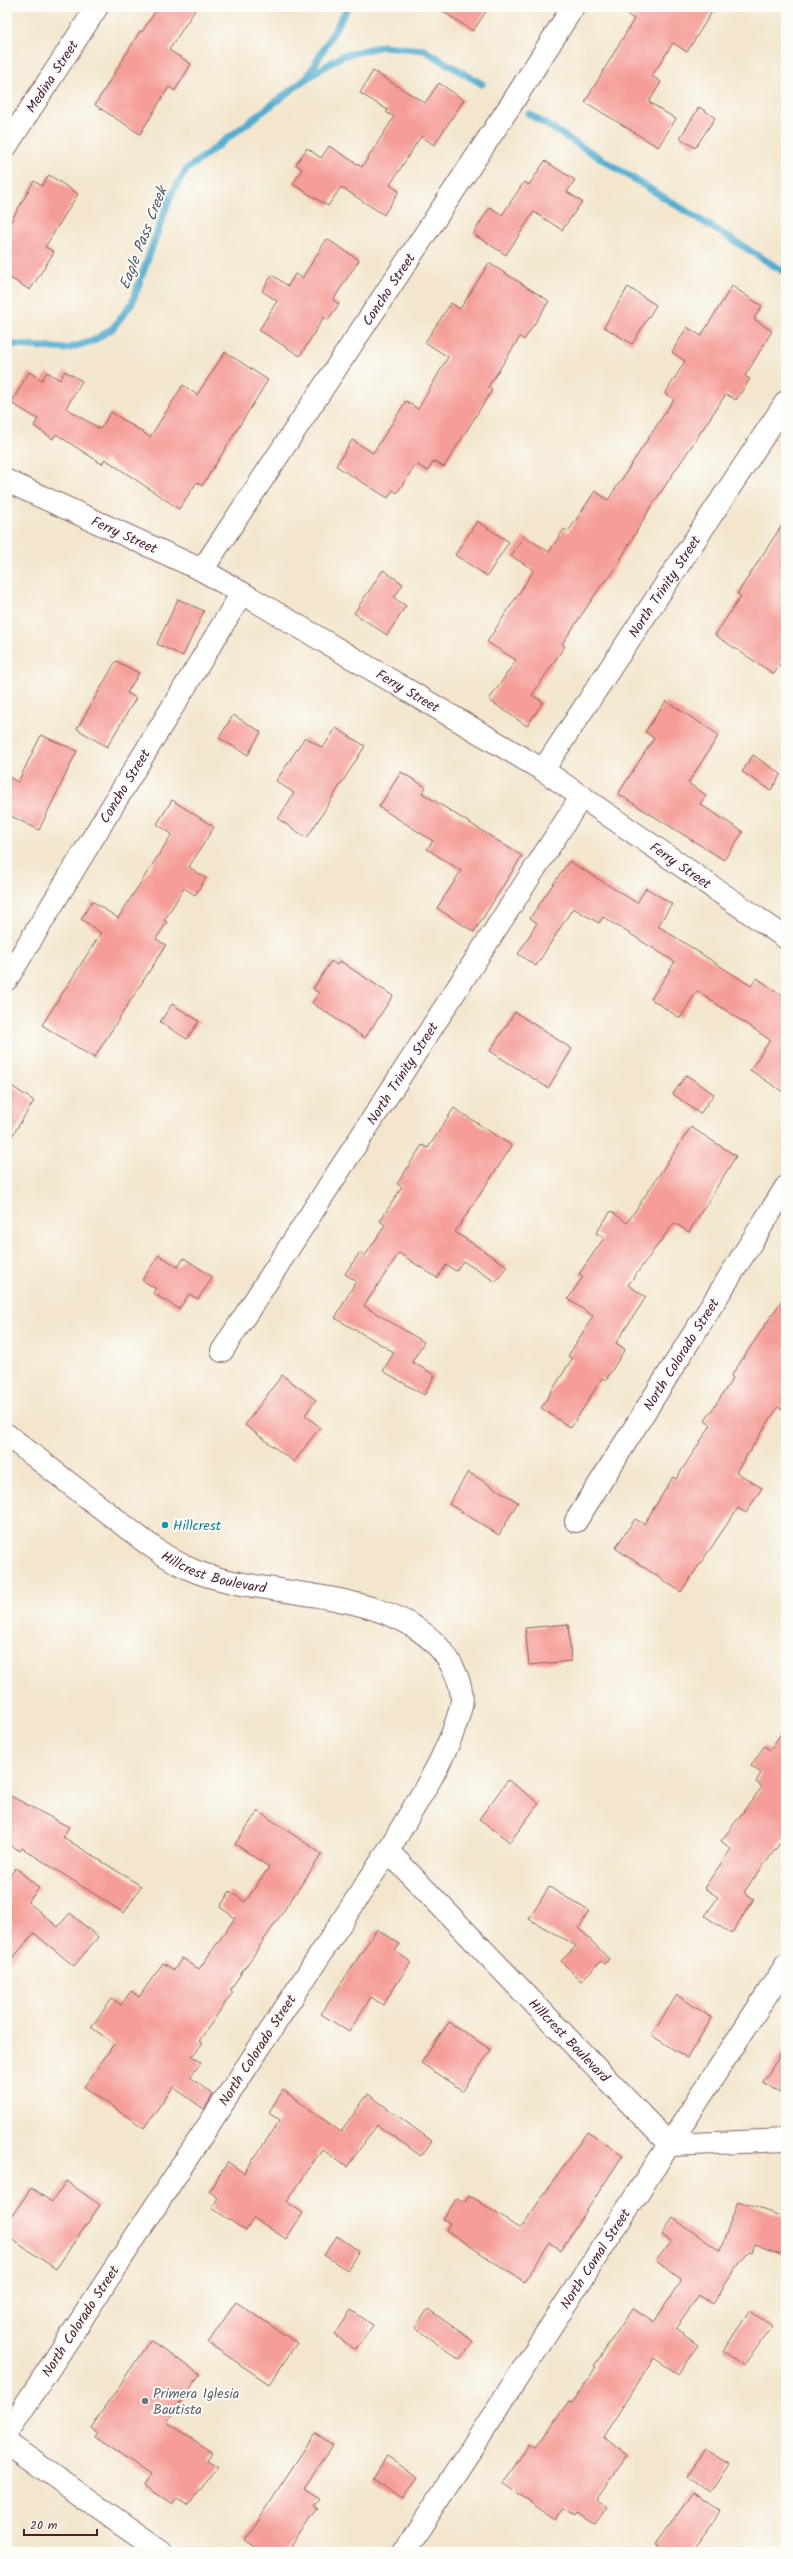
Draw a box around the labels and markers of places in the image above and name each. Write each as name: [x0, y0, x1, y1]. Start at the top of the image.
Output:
place label: Hillcrest: [173, 1515, 222, 1537]
marker: Hillcrest: [160, 1520, 170, 1530]
place label: Primera Iglesia Bautista: [153, 2383, 239, 2421]
marker: Primera Iglesia Bautista: [140, 2396, 150, 2406]

